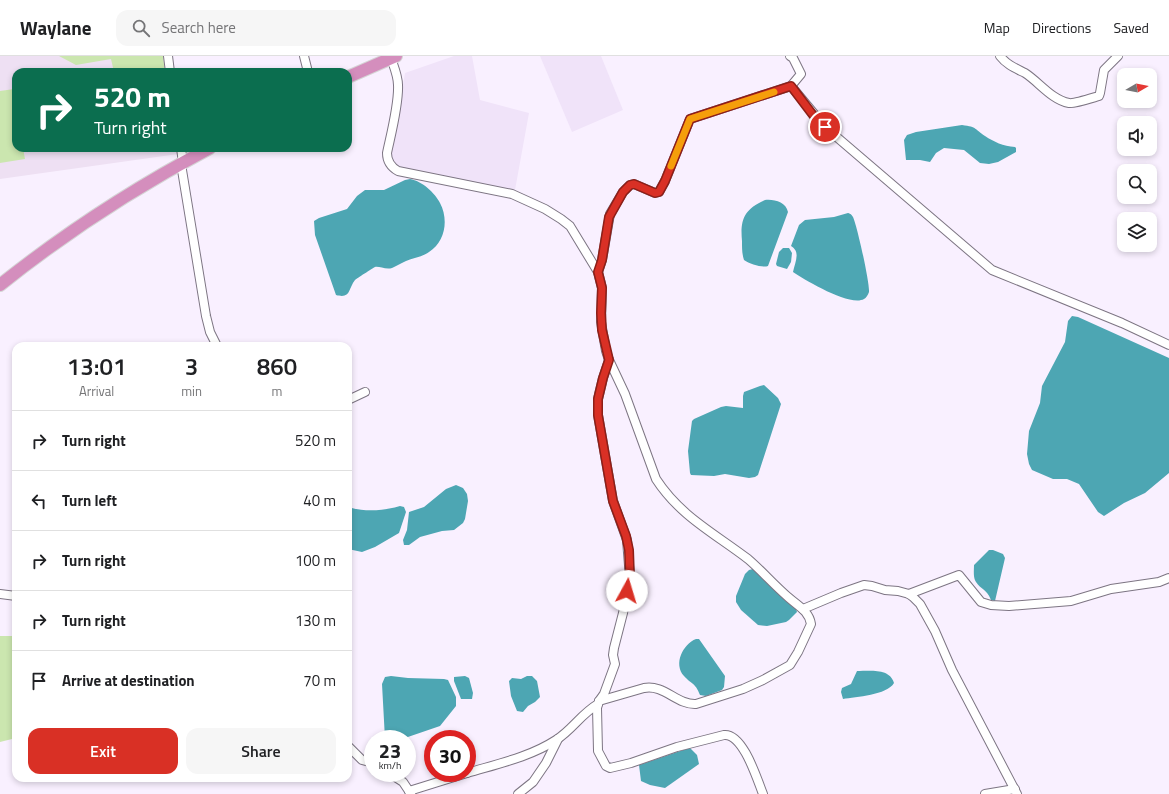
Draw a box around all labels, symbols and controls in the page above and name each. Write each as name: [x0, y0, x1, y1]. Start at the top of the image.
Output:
search box: [116, 10, 396, 46]
text: Waylane: [20, 13, 92, 42]
text: Search here: [162, 16, 236, 39]
icon: search: [130, 17, 152, 39]
text: Map: [984, 17, 1010, 38]
text: Directions: [1032, 17, 1091, 38]
text: Saved: [1113, 17, 1149, 38]
north arrow: [1117, 68, 1157, 108]
map controls: [1117, 68, 1157, 252]
text: 520 m: [94, 75, 171, 118]
icon: right: [28, 84, 80, 136]
pin: [808, 110, 842, 144]
text: Turn right: [94, 114, 167, 141]
icon: arrive: [814, 116, 836, 138]
button: sound: [1117, 116, 1157, 156]
button: search: [1117, 164, 1157, 204]
button: layers: [1117, 212, 1157, 252]
text: 13:01: [67, 348, 126, 384]
text: 3: [185, 348, 198, 384]
text: 860: [257, 348, 297, 384]
text: Arrival: [79, 381, 114, 401]
text: min: [181, 381, 202, 401]
text: m: [272, 381, 282, 401]
text: Turn right: [62, 429, 126, 452]
text: 520 m: [295, 429, 336, 452]
icon: right: [28, 430, 50, 452]
text: Turn left: [62, 489, 117, 512]
text: 40 m: [303, 489, 336, 512]
icon: left: [28, 490, 50, 512]
text: Turn right: [62, 549, 126, 572]
text: 100 m: [295, 549, 336, 572]
icon: right: [28, 550, 50, 572]
position arrow: [606, 570, 648, 612]
text: Turn right: [62, 609, 126, 632]
text: 130 m: [295, 609, 336, 632]
icon: right: [28, 610, 50, 632]
text: Arrive at destination: [62, 669, 195, 692]
text: 70 m: [303, 669, 336, 692]
icon: arrive: [28, 670, 50, 692]
button: Exit: [28, 728, 178, 774]
button: Share: [186, 728, 336, 774]
speed limit sign: 30: [424, 730, 476, 782]
text: 23: [379, 735, 401, 766]
text: km/h: [379, 758, 401, 773]

